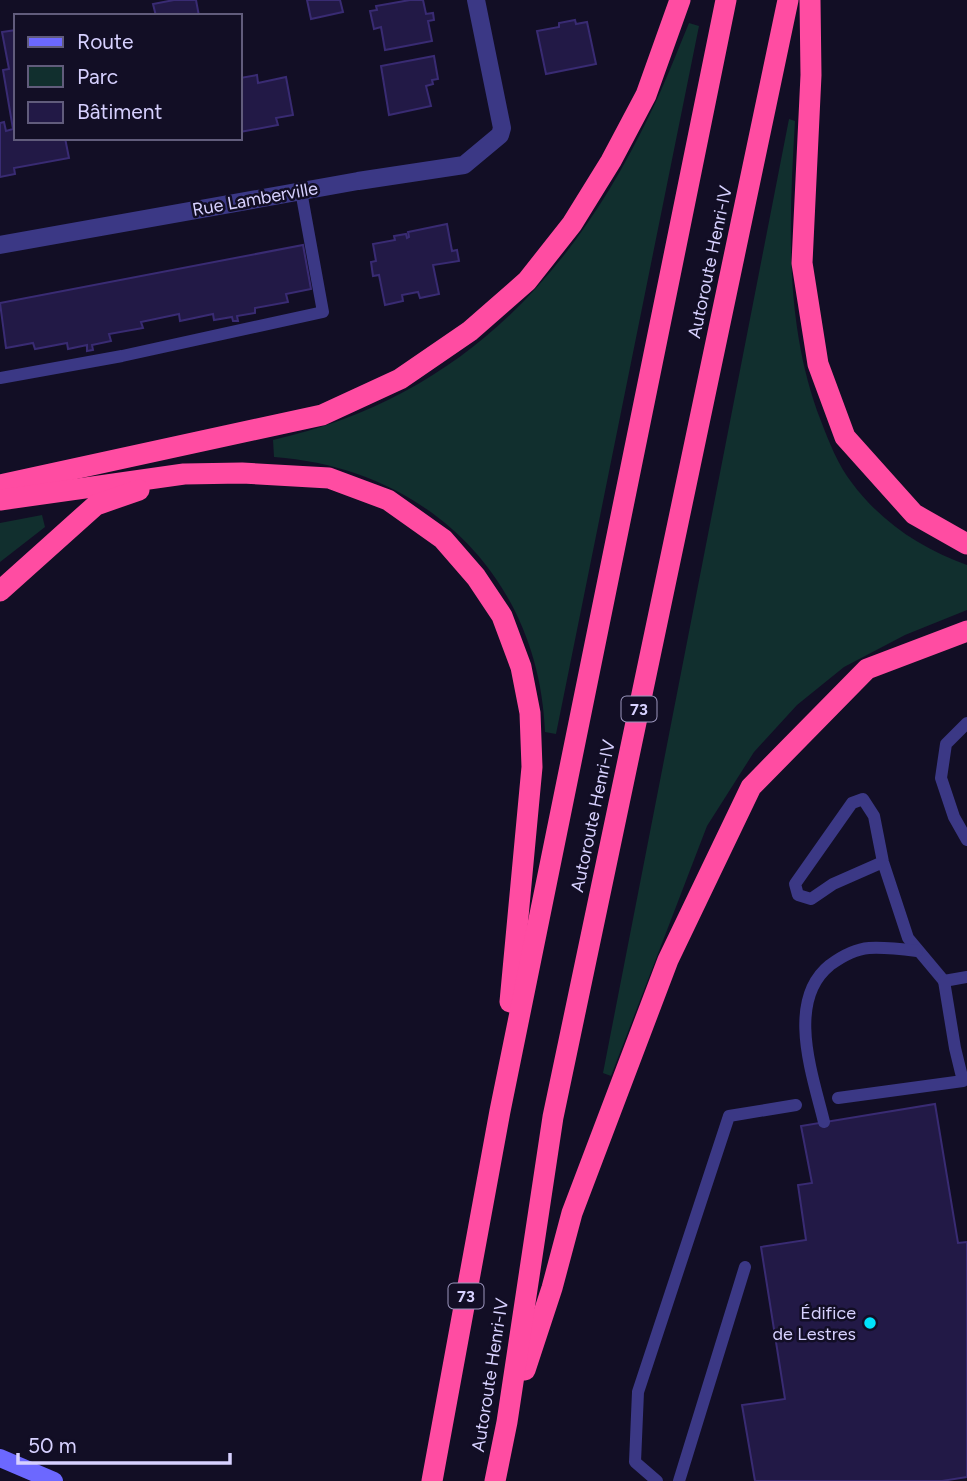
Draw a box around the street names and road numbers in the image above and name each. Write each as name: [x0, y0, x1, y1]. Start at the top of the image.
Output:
street label: Rue Lamberville: [190, 177, 320, 221]
street label: Autoroute Henri-IV: [683, 183, 737, 340]
road number: 73: [622, 696, 656, 722]
street label: Autoroute Henri-IV: [566, 737, 620, 894]
road number: 73: [448, 1284, 484, 1308]
street label: Autoroute Henri-IV: [467, 1296, 513, 1454]

